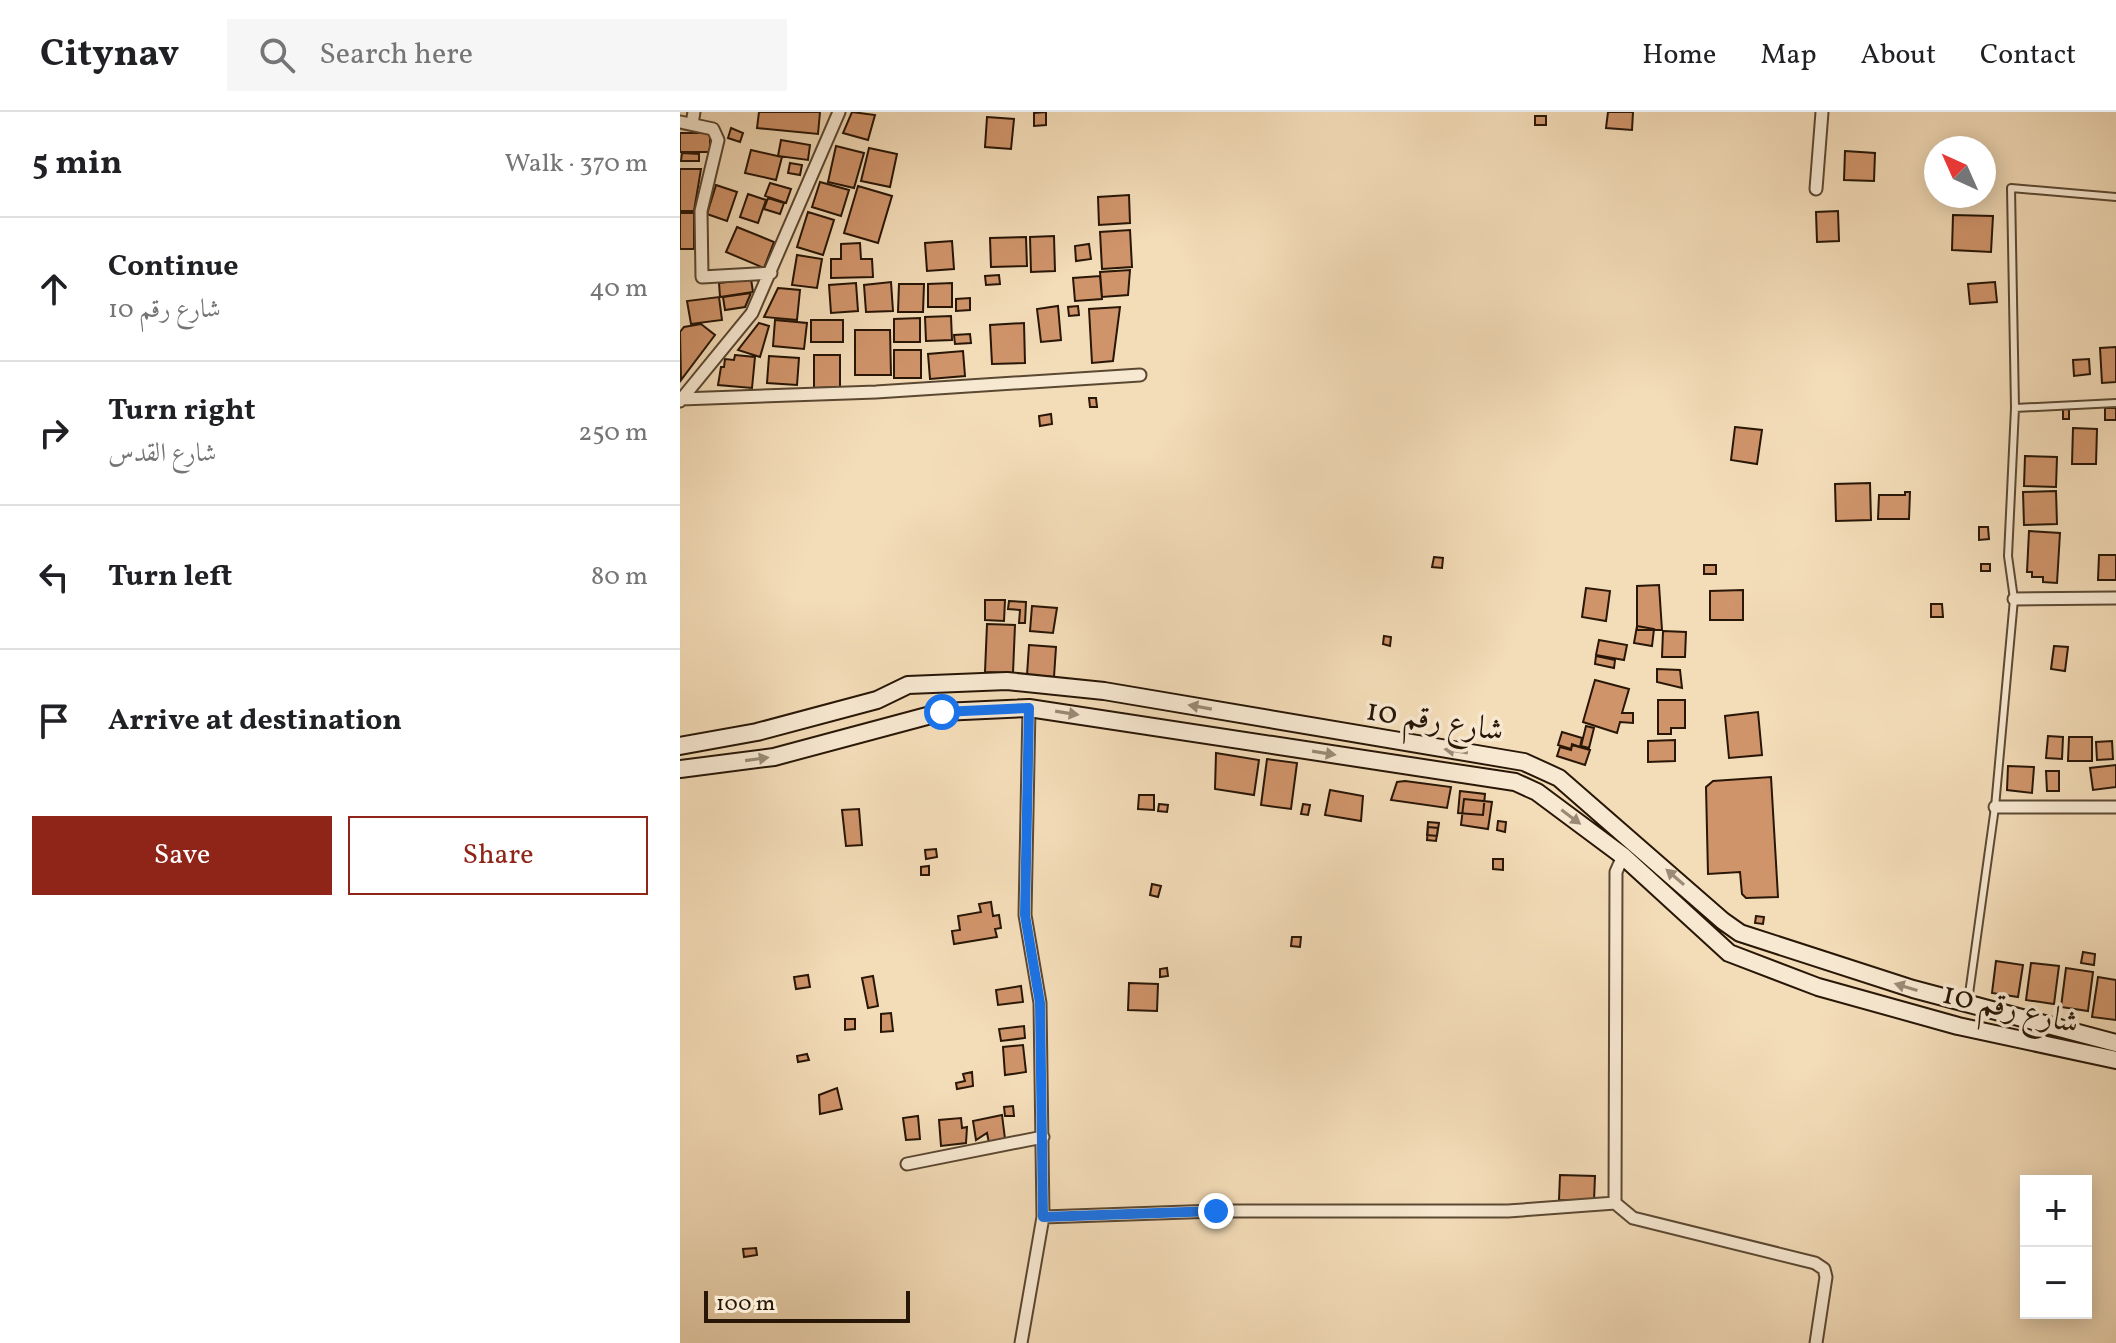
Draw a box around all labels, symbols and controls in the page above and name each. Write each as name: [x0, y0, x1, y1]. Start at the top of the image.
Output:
search box: [227, 19, 787, 91]
text: Citynav: [40, 29, 179, 82]
icon: search: [255, 33, 299, 77]
text: Search here: [319, 34, 473, 76]
text: Home: [1642, 36, 1716, 75]
text: Map: [1760, 36, 1816, 75]
text: About: [1860, 36, 1936, 75]
text: Contact: [1980, 36, 2076, 75]
north arrow: [1924, 136, 1996, 208]
text: 5 min: [32, 141, 122, 188]
text: Walk · 370 m: [505, 146, 648, 182]
text: Continue: [108, 246, 239, 288]
icon: ahead: [32, 267, 76, 311]
text: 40 m: [589, 271, 648, 307]
text: شارع رقم 10: [108, 292, 221, 328]
text: Turn right: [108, 390, 256, 432]
icon: right: [32, 411, 76, 455]
text: 250 m: [578, 415, 648, 451]
text: شارع القدس: [108, 436, 216, 472]
icon: left: [32, 555, 76, 599]
text: Turn left: [108, 556, 232, 598]
text: 80 m: [591, 559, 648, 595]
street label: شارع رقم 10: [1362, 689, 1507, 759]
route start: [924, 694, 960, 730]
icon: arrive: [32, 699, 76, 743]
text: Arrive at destination: [108, 700, 402, 742]
one-way arrow: [1187, 701, 1212, 713]
one-way arrow: [1054, 708, 1079, 720]
one-way arrow: [1443, 744, 1468, 756]
one-way arrow: [1311, 747, 1336, 760]
one-way arrow: [745, 752, 770, 765]
one-way arrow: [1561, 809, 1581, 825]
button: Save: [32, 816, 332, 895]
button: Share: [348, 816, 648, 895]
one-way arrow: [1665, 869, 1685, 886]
street label: شارع رقم 10: [1937, 973, 2083, 1052]
one-way arrow: [1893, 980, 1917, 992]
map controls: [2020, 1175, 2092, 1319]
button: +: [2020, 1175, 2092, 1247]
route end: [1198, 1193, 1234, 1229]
button: −: [2020, 1247, 2092, 1319]
scale bar: [704, 1287, 910, 1323]
text: 100 m: [716, 1289, 775, 1320]

